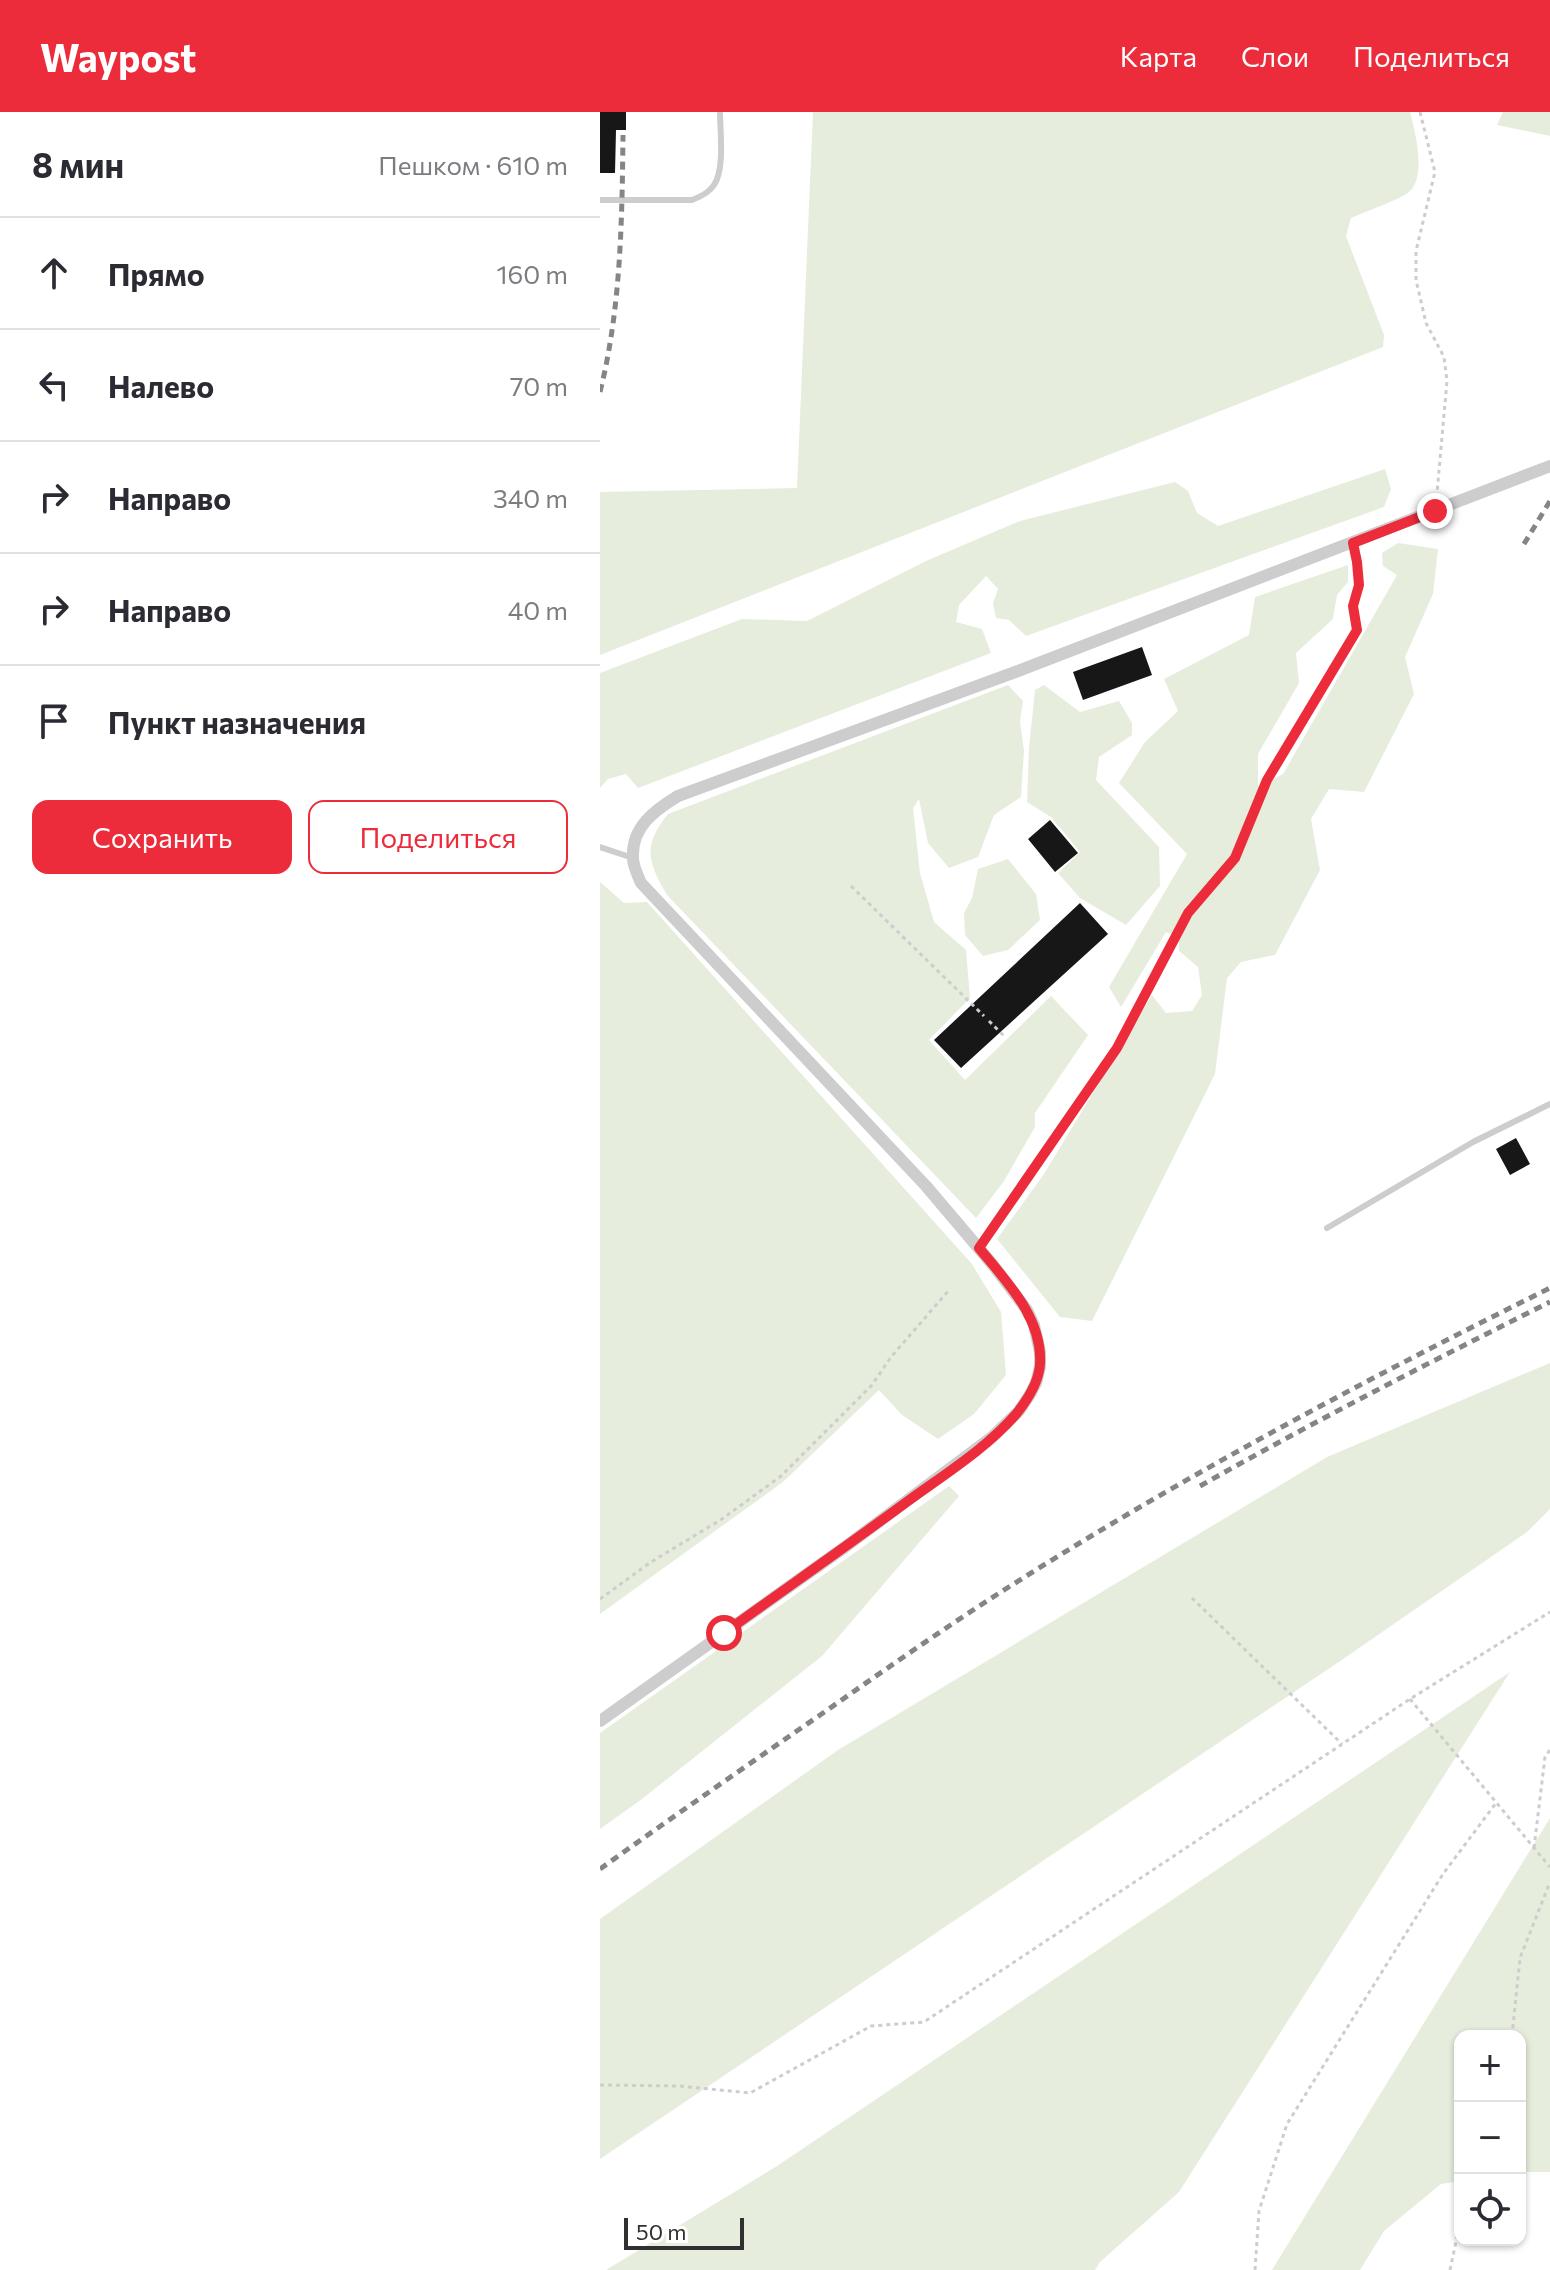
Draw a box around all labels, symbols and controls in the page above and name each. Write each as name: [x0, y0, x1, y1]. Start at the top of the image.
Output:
text: Waypost: [40, 33, 196, 80]
text: Карта: [1120, 39, 1197, 73]
text: Слои: [1241, 39, 1309, 73]
text: Поделиться: [1353, 39, 1510, 73]
text: 8 мин: [32, 143, 124, 185]
text: Пешком · 610 m: [378, 149, 568, 180]
icon: ahead: [32, 251, 76, 295]
text: Прямо: [108, 255, 205, 292]
text: 160 m: [496, 258, 568, 289]
icon: left: [32, 363, 76, 407]
text: Налево: [108, 367, 214, 404]
text: 70 m: [510, 370, 568, 401]
icon: right: [32, 475, 76, 519]
text: Направо: [108, 479, 231, 516]
text: 340 m: [493, 482, 568, 513]
route end: [1417, 493, 1453, 529]
icon: right: [32, 587, 76, 631]
text: Направо: [108, 591, 231, 628]
text: 40 m: [508, 594, 568, 625]
icon: arrive: [32, 699, 76, 743]
text: Пункт назначения: [108, 703, 366, 740]
button: Сохранить: [32, 800, 292, 874]
button: Поделиться: [308, 800, 568, 874]
route start: [706, 1615, 742, 1651]
map controls: [1454, 2030, 1526, 2246]
button: +: [1454, 2030, 1526, 2102]
button: −: [1454, 2102, 1526, 2174]
button: locate: [1454, 2174, 1526, 2246]
scale bar: [624, 2214, 744, 2250]
text: 50 m: [636, 2218, 686, 2245]

